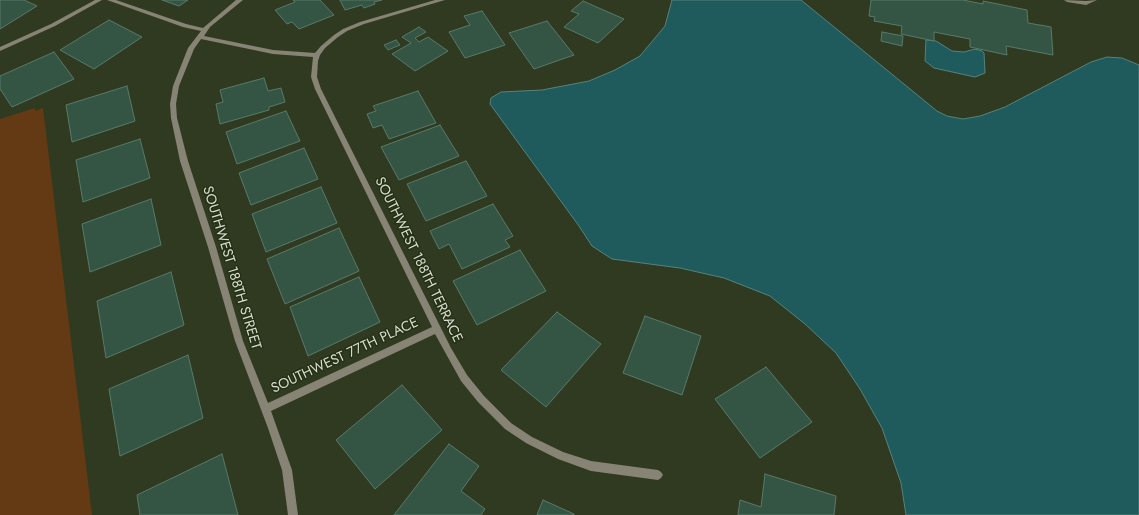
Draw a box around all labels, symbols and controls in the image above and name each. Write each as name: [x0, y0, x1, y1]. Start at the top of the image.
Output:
street label: SOUTHWEST 188TH TERRACE: [371, 175, 465, 345]
street label: SOUTHWEST 188TH STREET: [198, 184, 264, 352]
street label: SOUTHWEST 77TH PLACE: [269, 314, 421, 398]

